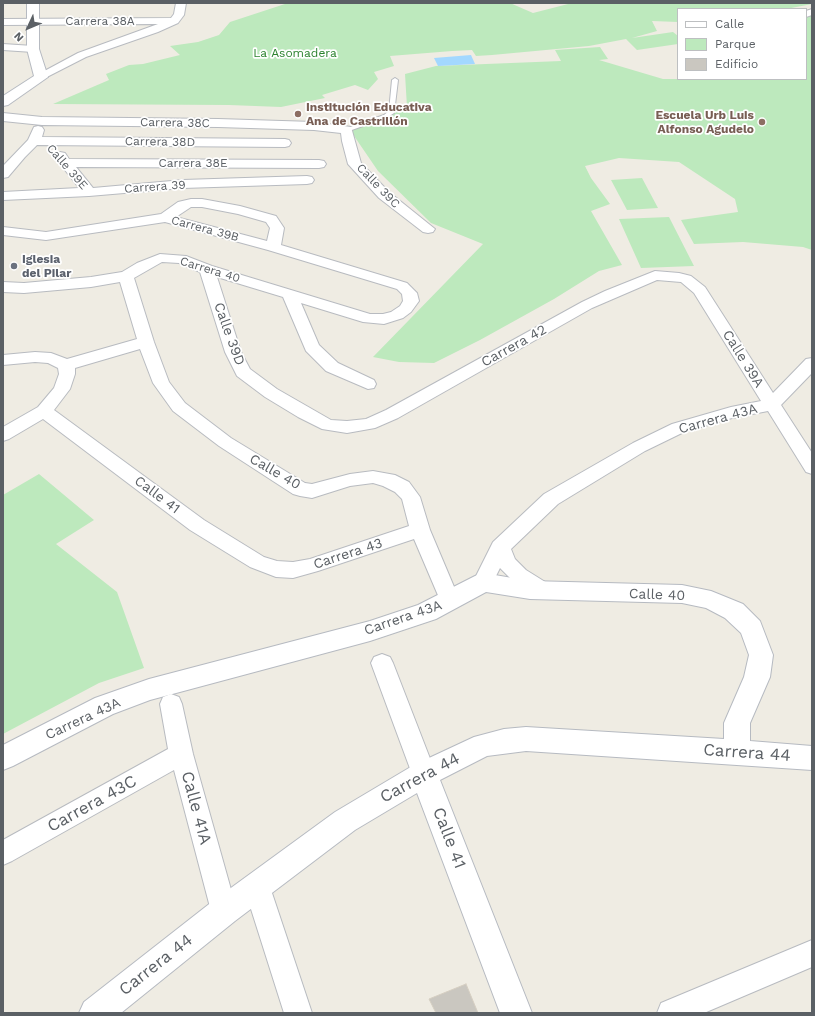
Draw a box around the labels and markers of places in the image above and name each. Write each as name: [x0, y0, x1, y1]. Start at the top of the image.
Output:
place label: Institución Educativa Ana de Castrillón: [306, 100, 432, 128]
place label: Escuela Urb Luis Alfonso Agudelo: [655, 108, 754, 136]
marker: Institución Educativa Ana de Castrillón: [293, 109, 303, 119]
marker: Escuela Urb Luis Alfonso Agudelo: [757, 117, 767, 127]
place label: Iglesia del Pilar: [22, 252, 71, 280]
marker: Iglesia del Pilar: [9, 261, 19, 271]

